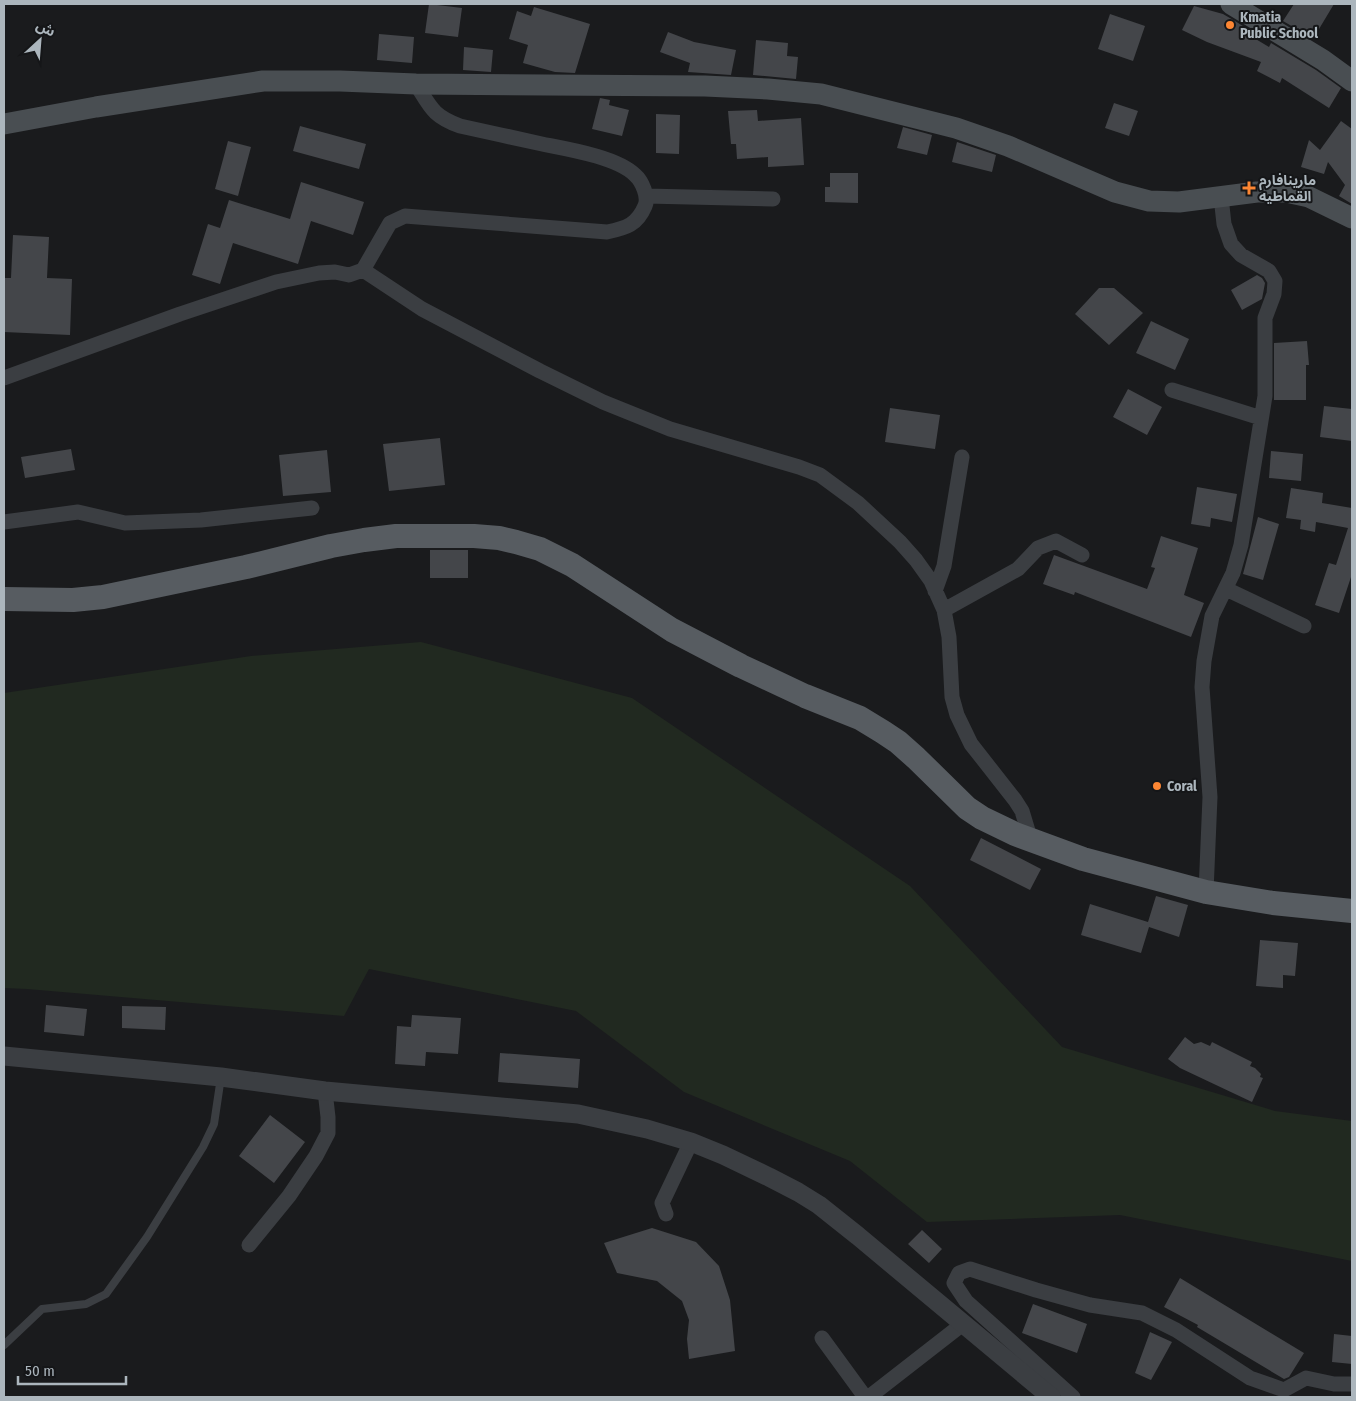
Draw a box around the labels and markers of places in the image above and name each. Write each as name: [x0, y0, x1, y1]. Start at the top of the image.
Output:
place label: Kmatia Public School: [1240, 9, 1318, 42]
marker: Kmatia Public School: [1224, 19, 1236, 31]
place label: مارينافارم القماطيه: [1259, 172, 1316, 205]
marker: مارينافارم القماطيه: [1243, 182, 1255, 194]
place label: Coral: [1167, 778, 1197, 795]
marker: Coral: [1151, 780, 1163, 792]

